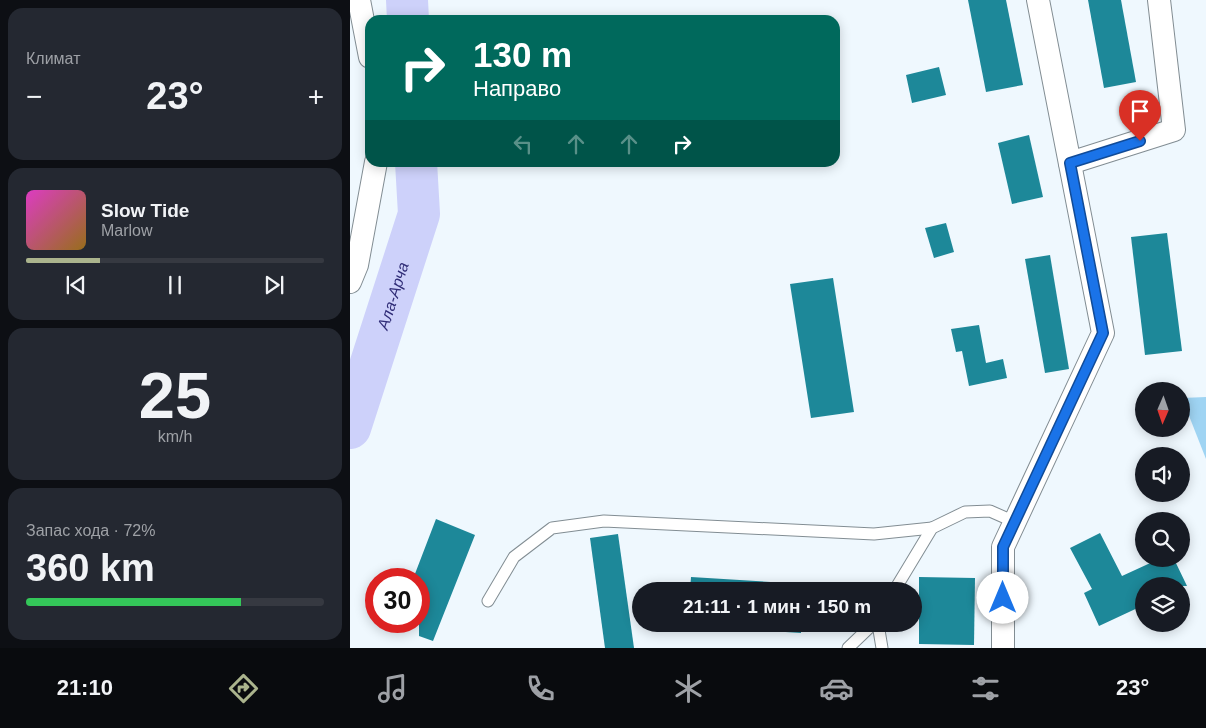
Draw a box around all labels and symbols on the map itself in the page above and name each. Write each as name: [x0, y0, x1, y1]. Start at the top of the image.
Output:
pin: [1119, 90, 1161, 141]
water label: Ала-Арча: [374, 260, 412, 333]
north arrow: [1135, 382, 1190, 438]
speed limit sign: 30: [365, 568, 430, 633]
position arrow: [976, 571, 1028, 623]

